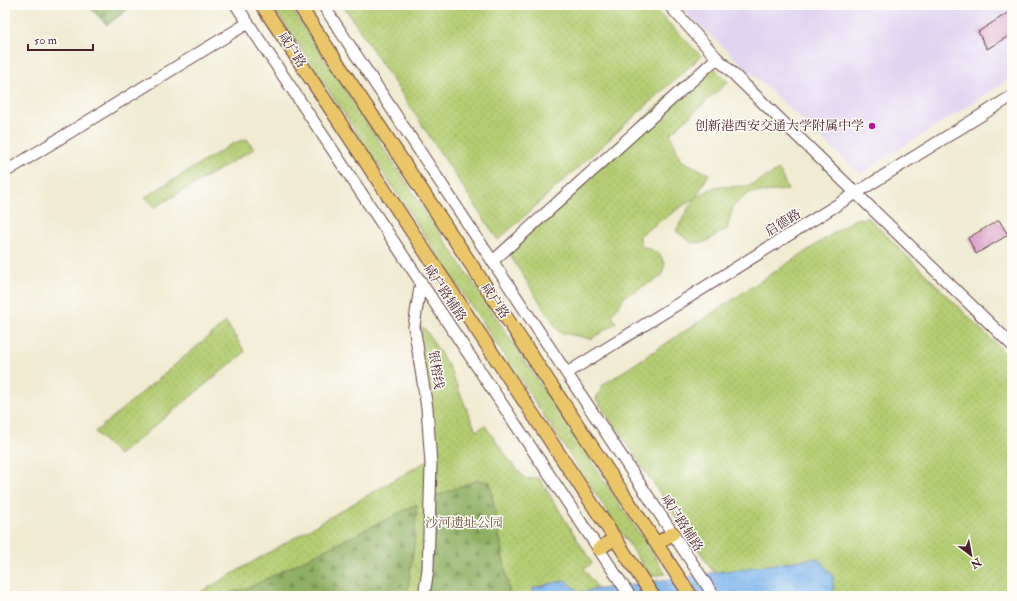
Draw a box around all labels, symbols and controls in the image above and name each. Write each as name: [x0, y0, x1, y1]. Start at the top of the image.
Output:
scale bar: [28, 26, 93, 52]
street label: 咸户路: [275, 29, 309, 71]
text: 50 m: [34, 33, 58, 48]
place label: 创新港西安交通大学附属中学: [695, 118, 864, 134]
marker: 创新港西安交通大学附属中学: [867, 121, 877, 131]
street label: 启德路: [762, 206, 804, 240]
street label: 咸户路辅路: [420, 262, 470, 324]
street label: 咸户路: [477, 280, 513, 322]
street label: 银榕线: [425, 349, 447, 391]
street label: 咸户路辅路: [658, 491, 706, 555]
park label: 沙河遗址公园: [425, 515, 503, 531]
north arrow: [951, 535, 991, 575]
text: N: [967, 554, 985, 572]

